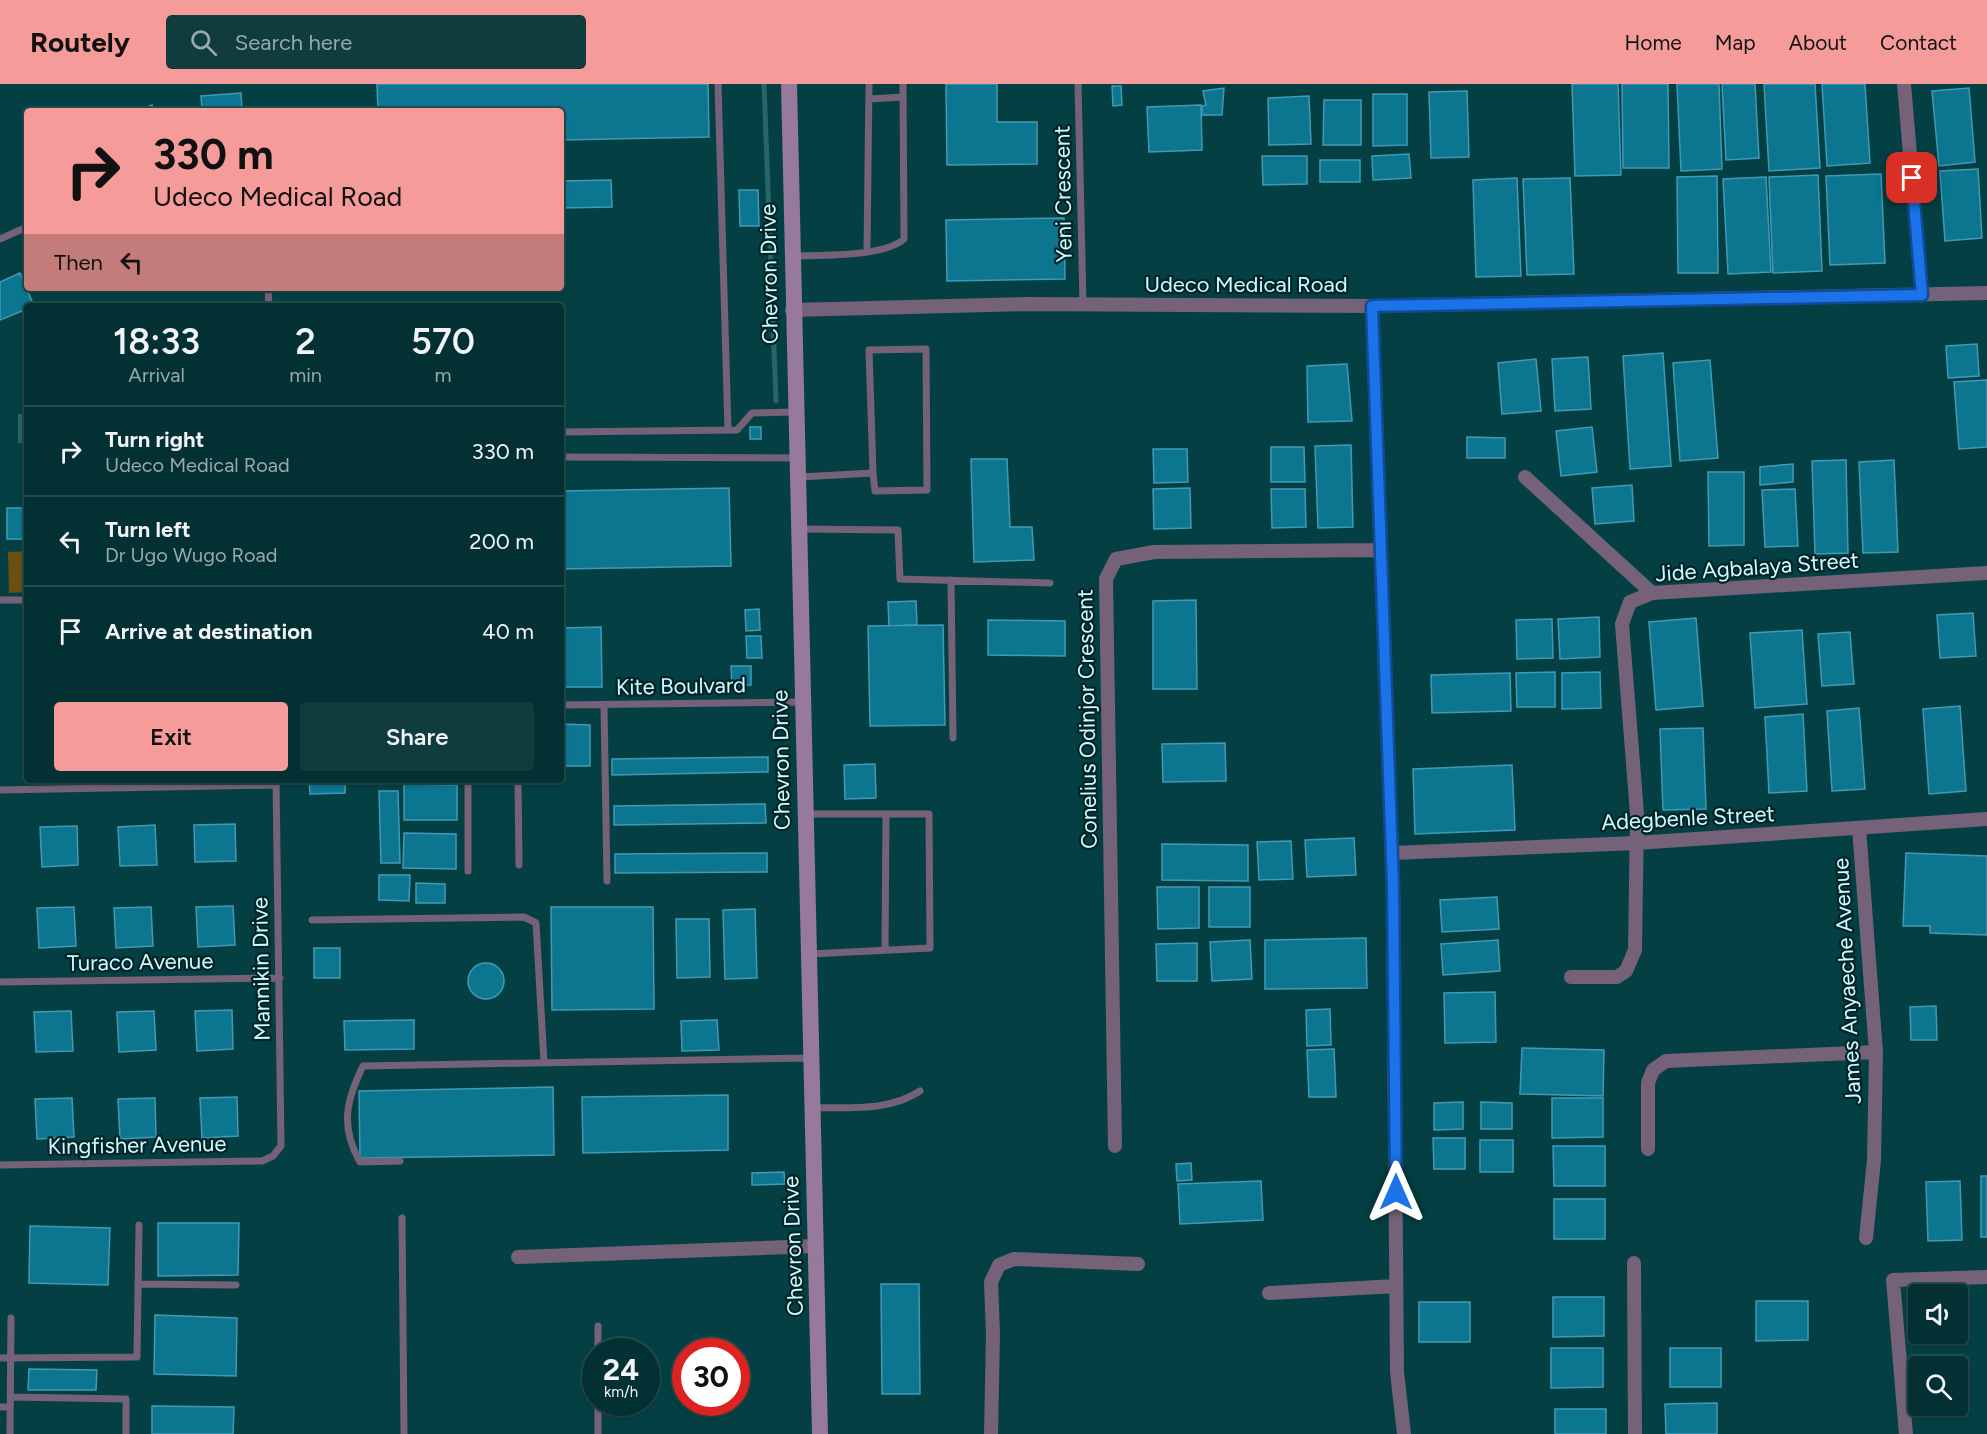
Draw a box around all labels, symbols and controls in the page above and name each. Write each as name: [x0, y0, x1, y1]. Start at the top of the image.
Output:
search box: [166, 15, 586, 69]
text: Routely: [30, 25, 130, 59]
icon: search: [187, 26, 220, 59]
text: Search here: [235, 29, 352, 56]
text: Home: [1625, 30, 1682, 55]
text: Map: [1715, 30, 1756, 55]
text: About: [1789, 30, 1847, 55]
text: Contact: [1880, 30, 1957, 55]
street label: Yeni Crescent: [1048, 125, 1078, 263]
text: 330 m: [153, 129, 274, 180]
icon: right: [54, 132, 132, 210]
pin: [1886, 152, 1937, 203]
icon: arrive: [1895, 161, 1928, 194]
text: Udeco Medical Road: [153, 180, 402, 213]
street label: Chevron Drive: [754, 204, 784, 344]
icon: left: [115, 246, 148, 279]
text: Then: [54, 249, 103, 276]
street label: Udeco Medical Road: [1144, 271, 1348, 298]
text: 18:33: [113, 320, 200, 363]
text: 2: [295, 320, 316, 363]
text: 570: [411, 320, 475, 363]
text: Arrival: [128, 363, 185, 387]
text: min: [289, 363, 322, 387]
text: m: [434, 363, 451, 387]
text: Turn right: [105, 426, 204, 453]
icon: right: [54, 435, 87, 468]
text: 330 m: [472, 438, 534, 465]
text: Udeco Medical Road: [105, 453, 290, 477]
text: Turn left: [105, 516, 191, 543]
icon: left: [54, 525, 87, 558]
text: 200 m: [469, 528, 534, 555]
text: Dr Ugo Wugo Road: [105, 543, 278, 567]
street label: Jide Agbalaya Street: [1654, 546, 1860, 588]
street label: Conelius Odinjor Crescent: [1071, 589, 1103, 849]
icon: arrive: [54, 615, 87, 648]
text: Arrive at destination: [105, 618, 313, 645]
text: 40 m: [482, 618, 534, 645]
street label: Kite Boulvard: [616, 671, 746, 701]
street label: Chevron Drive: [766, 690, 796, 830]
button: Exit: [54, 702, 288, 771]
button: Share: [300, 702, 534, 771]
street label: Adegbenle Street: [1601, 800, 1775, 836]
street label: James Anyaeche Avenue: [1827, 857, 1867, 1105]
street label: Mannikin Drive: [246, 897, 276, 1041]
street label: Turaco Avenue: [67, 947, 213, 977]
street label: Kingfisher Avenue: [47, 1130, 227, 1160]
position arrow: [1364, 1160, 1428, 1224]
street label: Chevron Drive: [777, 1176, 809, 1316]
map controls: [1908, 1284, 1968, 1416]
button: sound: [1908, 1284, 1968, 1344]
speed limit sign: 30: [672, 1338, 750, 1416]
text: 24: [603, 1351, 639, 1388]
button: search: [1908, 1356, 1968, 1416]
text: km/h: [604, 1383, 638, 1401]

